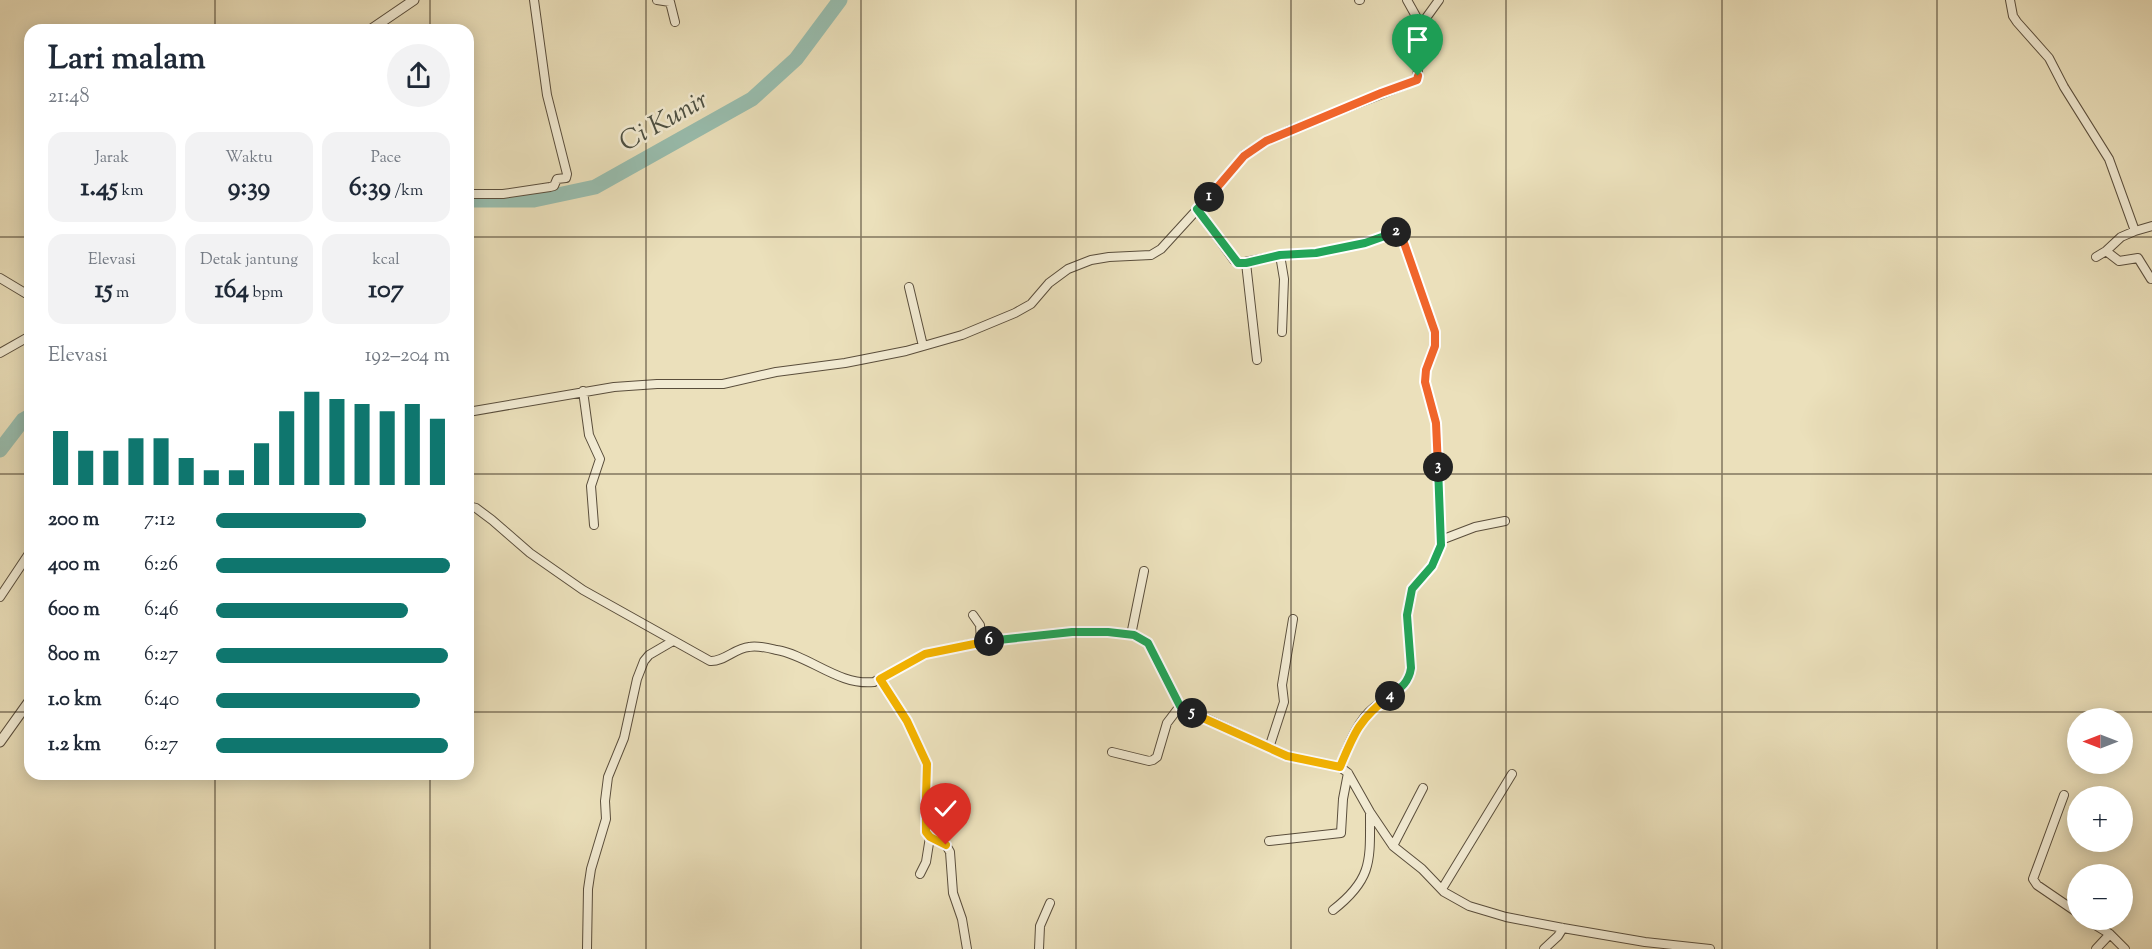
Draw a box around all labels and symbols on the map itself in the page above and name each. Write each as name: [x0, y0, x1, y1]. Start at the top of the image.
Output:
pin: [1392, 14, 1443, 76]
water label: Ci Kunir: [613, 82, 716, 163]
pin: 1: [1194, 182, 1224, 212]
pin: 2: [1381, 217, 1411, 247]
pin: 3: [1423, 452, 1453, 482]
pin: 6: [974, 626, 1004, 656]
pin: 4: [1375, 681, 1405, 711]
pin: 5: [1177, 698, 1207, 728]
north arrow: [2067, 708, 2133, 774]
pin: [920, 783, 971, 845]

